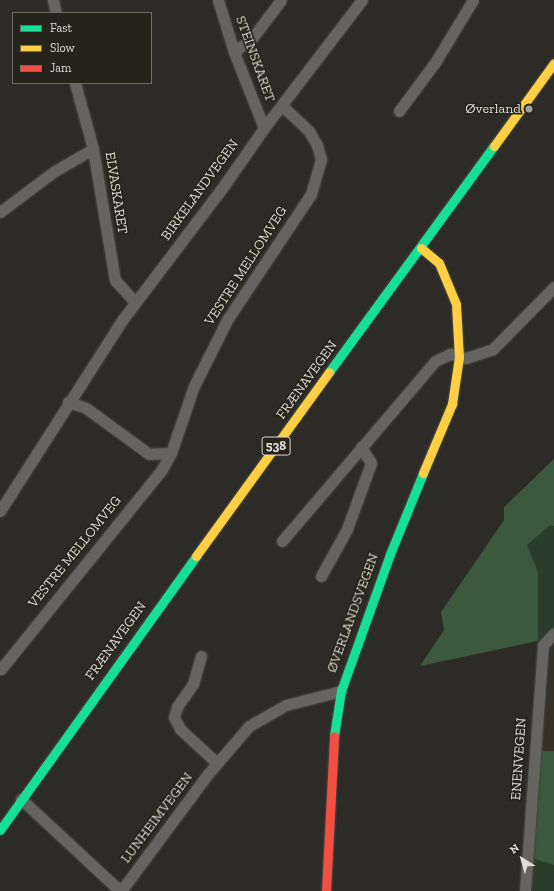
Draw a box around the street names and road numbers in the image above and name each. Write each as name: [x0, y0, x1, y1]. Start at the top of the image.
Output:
street label: STEINSKARET: [232, 14, 278, 104]
street label: BIRKELANDVEGEN: [158, 136, 242, 244]
street label: ELVASKARET: [101, 151, 131, 235]
street label: VESTRE MELLOMVEG: [201, 203, 291, 329]
street label: FRÆNAVEGEN: [273, 337, 341, 423]
road number: 538: [261, 435, 291, 457]
street label: VESTRE MELLOMVEG: [25, 493, 125, 611]
street label: ØVERLANDSVEGEN: [324, 551, 382, 675]
street label: FRÆNAVEGEN: [82, 598, 150, 684]
street label: ENENVEGEN: [508, 717, 530, 801]
street label: LUNHEIMVEGEN: [118, 769, 196, 867]

